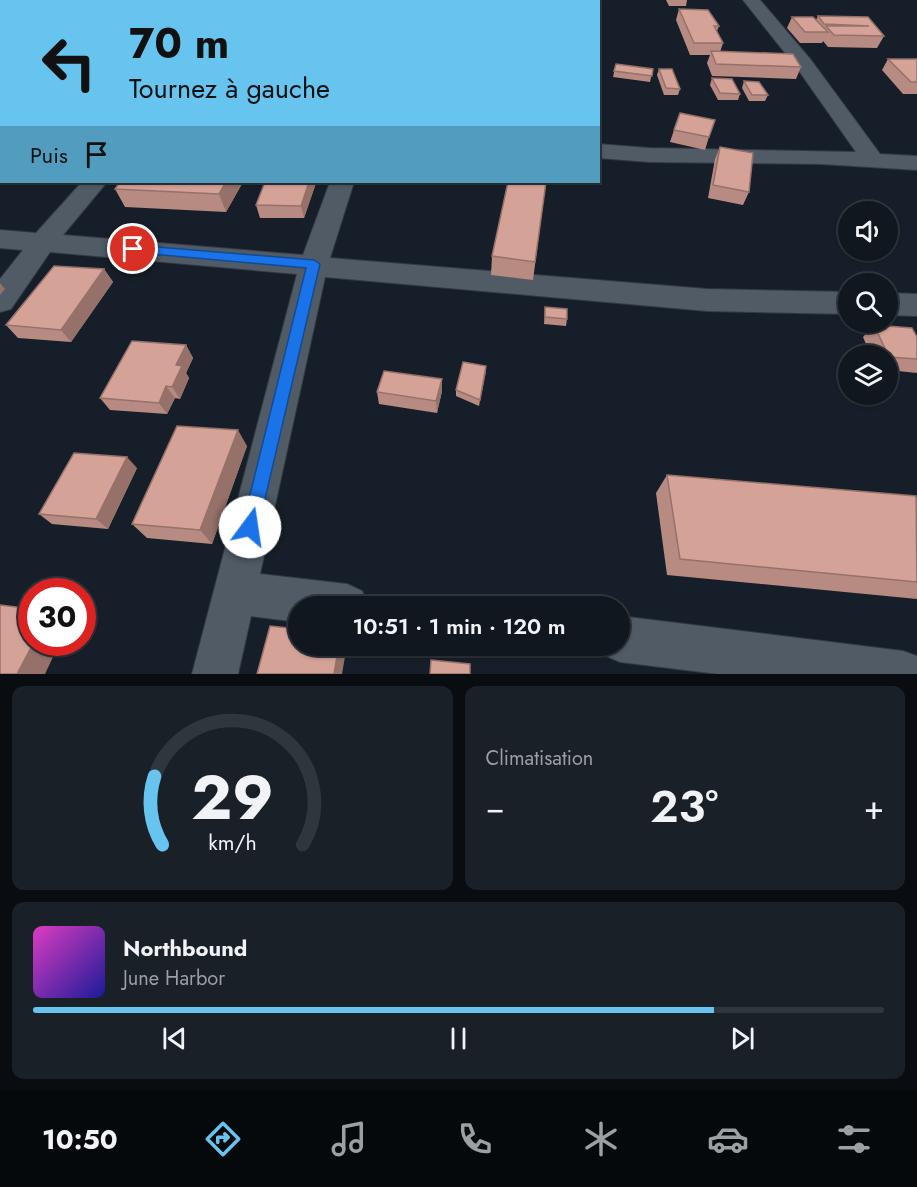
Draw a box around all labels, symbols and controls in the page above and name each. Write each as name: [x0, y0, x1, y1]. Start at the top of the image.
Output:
text: 70 m: [129, 13, 229, 74]
icon: left: [30, 24, 108, 102]
text: Tournez à gauche: [129, 69, 330, 108]
icon: arrive: [80, 138, 113, 171]
text: Puis: [30, 139, 68, 171]
map controls: [838, 201, 898, 405]
button: sound: [838, 201, 898, 261]
pin: [107, 223, 158, 274]
icon: arrive: [116, 232, 149, 265]
button: search: [838, 273, 898, 333]
button: layers: [838, 345, 898, 405]
position arrow: [218, 495, 282, 559]
speed limit sign: 30: [18, 578, 96, 656]
text: 10:51 · 1 min · 120 m: [352, 610, 566, 642]
text: Climatisation: [486, 744, 593, 773]
text: 29: [191, 752, 274, 842]
text: 23°: [650, 774, 718, 839]
text: −: [486, 784, 505, 831]
text: +: [864, 784, 884, 831]
text: km/h: [208, 827, 256, 858]
text: Northbound: [123, 932, 247, 964]
text: June Harbor: [123, 964, 225, 993]
icon: previous: [158, 1022, 191, 1055]
icon: pause: [442, 1022, 475, 1055]
icon: next: [726, 1022, 759, 1055]
icon: directions: [202, 1118, 244, 1160]
icon: music: [328, 1118, 370, 1160]
icon: phone: [454, 1118, 496, 1160]
icon: climate: [580, 1118, 622, 1160]
icon: car: [707, 1118, 749, 1160]
icon: filters: [833, 1118, 875, 1160]
text: 10:50: [42, 1120, 118, 1159]

